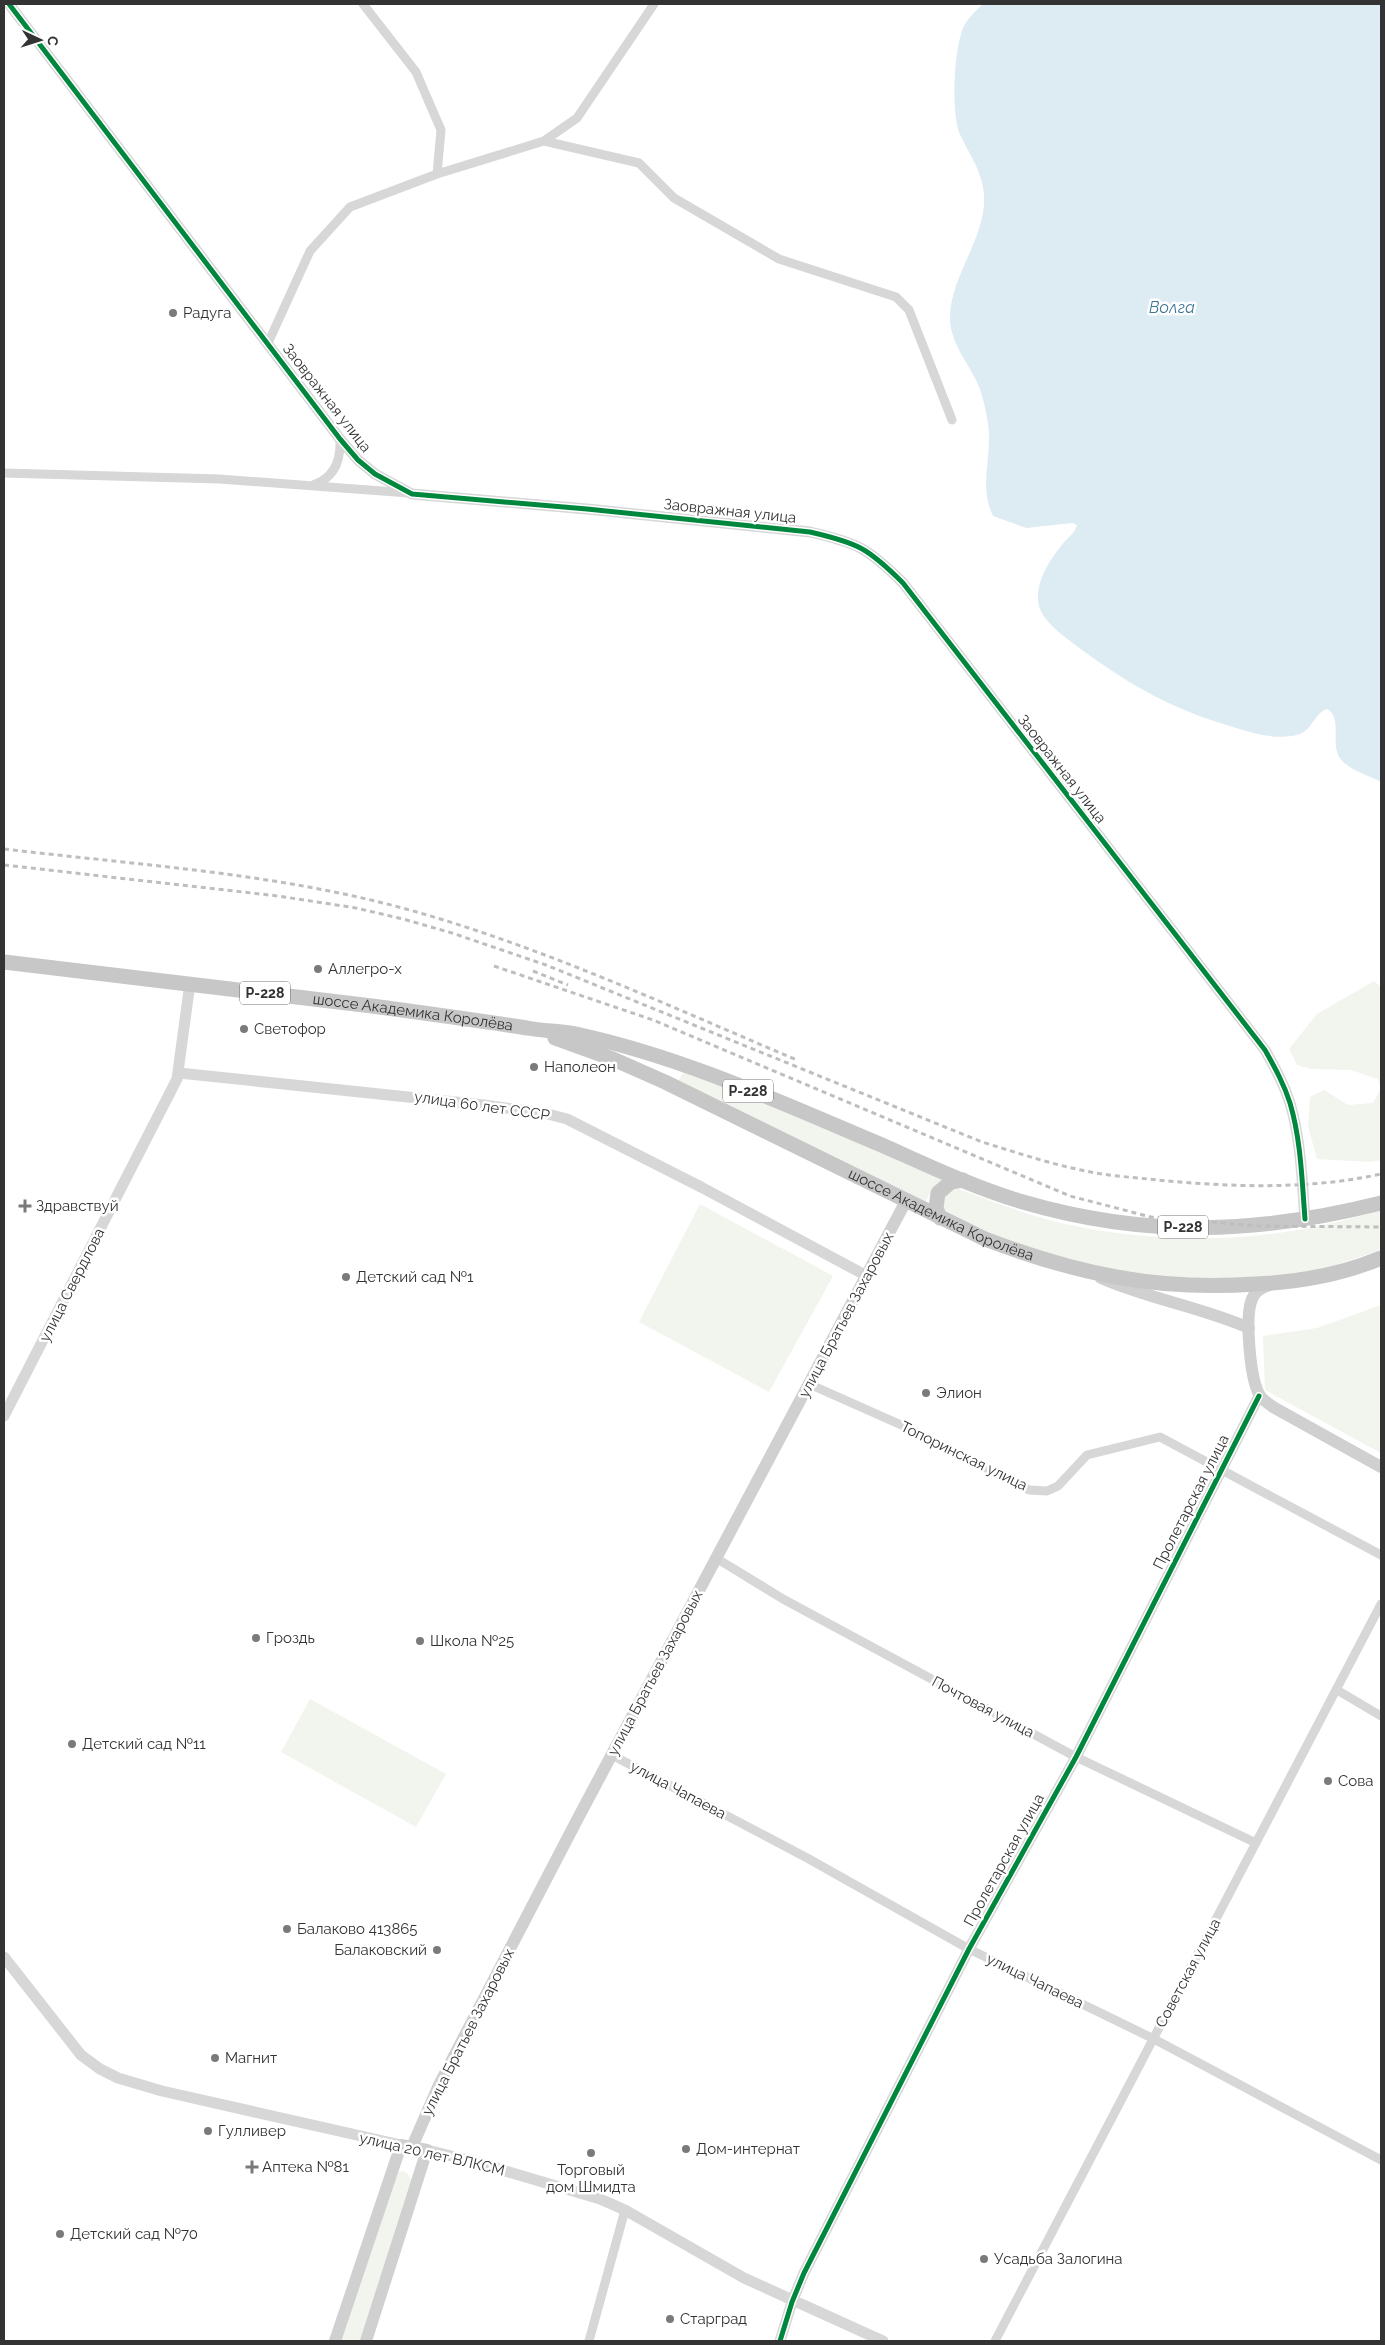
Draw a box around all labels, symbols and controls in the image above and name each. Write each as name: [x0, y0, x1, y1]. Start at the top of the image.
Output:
north arrow: [15, 15, 65, 65]
text: С: [45, 36, 61, 47]
water label: Волга: [1149, 298, 1195, 317]
place label: Радуга: [183, 304, 232, 322]
marker: Радуга: [167, 307, 179, 319]
street label: Заовражная улица: [279, 340, 375, 456]
street label: Заовражная улица: [663, 495, 797, 527]
street label: Заовражная улица: [1014, 711, 1110, 827]
place label: Аллегро-х: [328, 960, 402, 978]
marker: Аллегро-х: [312, 963, 324, 975]
road number: Р-228: [240, 981, 290, 1004]
street label: шоссе Академика Королёва: [312, 990, 514, 1035]
place label: Светофор: [254, 1020, 326, 1038]
marker: Светофор: [238, 1023, 250, 1035]
place label: Наполеон: [544, 1058, 616, 1076]
marker: Наполеон: [528, 1061, 540, 1073]
road number: Р-228: [723, 1080, 773, 1102]
street label: улица 60 лет СССР: [413, 1088, 551, 1124]
street label: шоссе Академика Королёва: [845, 1164, 1036, 1265]
place label: Здравствуй: [36, 1197, 119, 1215]
marker: Здравствуй: [18, 1199, 32, 1213]
road number: Р-228: [1158, 1216, 1208, 1238]
street label: улица Свердлова: [36, 1225, 108, 1345]
street label: улица Братьев Захаровых: [795, 1229, 897, 1401]
place label: Детский сад №1: [356, 1268, 474, 1286]
marker: Детский сад №1: [340, 1271, 352, 1283]
place label: Элион: [936, 1384, 982, 1402]
marker: Элион: [920, 1387, 932, 1399]
street label: Топоринская улица: [898, 1418, 1030, 1494]
street label: Пролетарская улица: [1149, 1432, 1233, 1572]
street label: улица Братьев Захаровых: [604, 1587, 706, 1759]
place label: Гроздь: [266, 1629, 315, 1647]
marker: Гроздь: [250, 1632, 262, 1644]
place label: Школа №25: [430, 1632, 514, 1650]
marker: Школа №25: [414, 1635, 426, 1647]
street label: Почтовая улица: [929, 1672, 1037, 1742]
place label: Детский сад №11: [82, 1735, 206, 1753]
marker: Детский сад №11: [66, 1738, 78, 1750]
street label: улица Чапаева: [627, 1757, 729, 1823]
place label: Сова: [1338, 1772, 1373, 1790]
marker: Сова: [1322, 1775, 1334, 1787]
street label: Пролетарская улица: [960, 1791, 1048, 1929]
street label: Советская улица: [1152, 1915, 1224, 2031]
place label: Балаково 413865: [297, 1920, 418, 1938]
marker: Балаково 413865: [281, 1923, 293, 1935]
place label: Балаковский: [334, 1941, 427, 1959]
marker: Балаковский: [431, 1944, 443, 1956]
street label: улица Братьев Захаровых: [418, 1945, 518, 2118]
street label: улица Чапаева: [984, 1950, 1086, 2012]
place label: Магнит: [225, 2049, 277, 2067]
marker: Магнит: [209, 2052, 221, 2064]
place label: Гулливер: [218, 2122, 286, 2140]
marker: Гулливер: [202, 2125, 214, 2137]
street label: улица 20 лет ВЛКСМ: [358, 2129, 506, 2179]
place label: Дом-интернат: [696, 2140, 800, 2158]
marker: Дом-интернат: [680, 2143, 692, 2155]
marker: Торговый дом Шмидта: [585, 2147, 597, 2159]
place label: Аптека №81: [262, 2158, 349, 2176]
marker: Аптека №81: [246, 2161, 258, 2173]
place label: Торговый дом Шмидта: [546, 2161, 636, 2196]
place label: Детский сад №70: [70, 2225, 198, 2243]
marker: Детский сад №70: [54, 2228, 66, 2240]
place label: Усадьба Залогина: [994, 2250, 1123, 2268]
marker: Усадьба Залогина: [978, 2253, 990, 2265]
place label: Старград: [680, 2310, 747, 2328]
marker: Старград: [664, 2313, 676, 2325]

